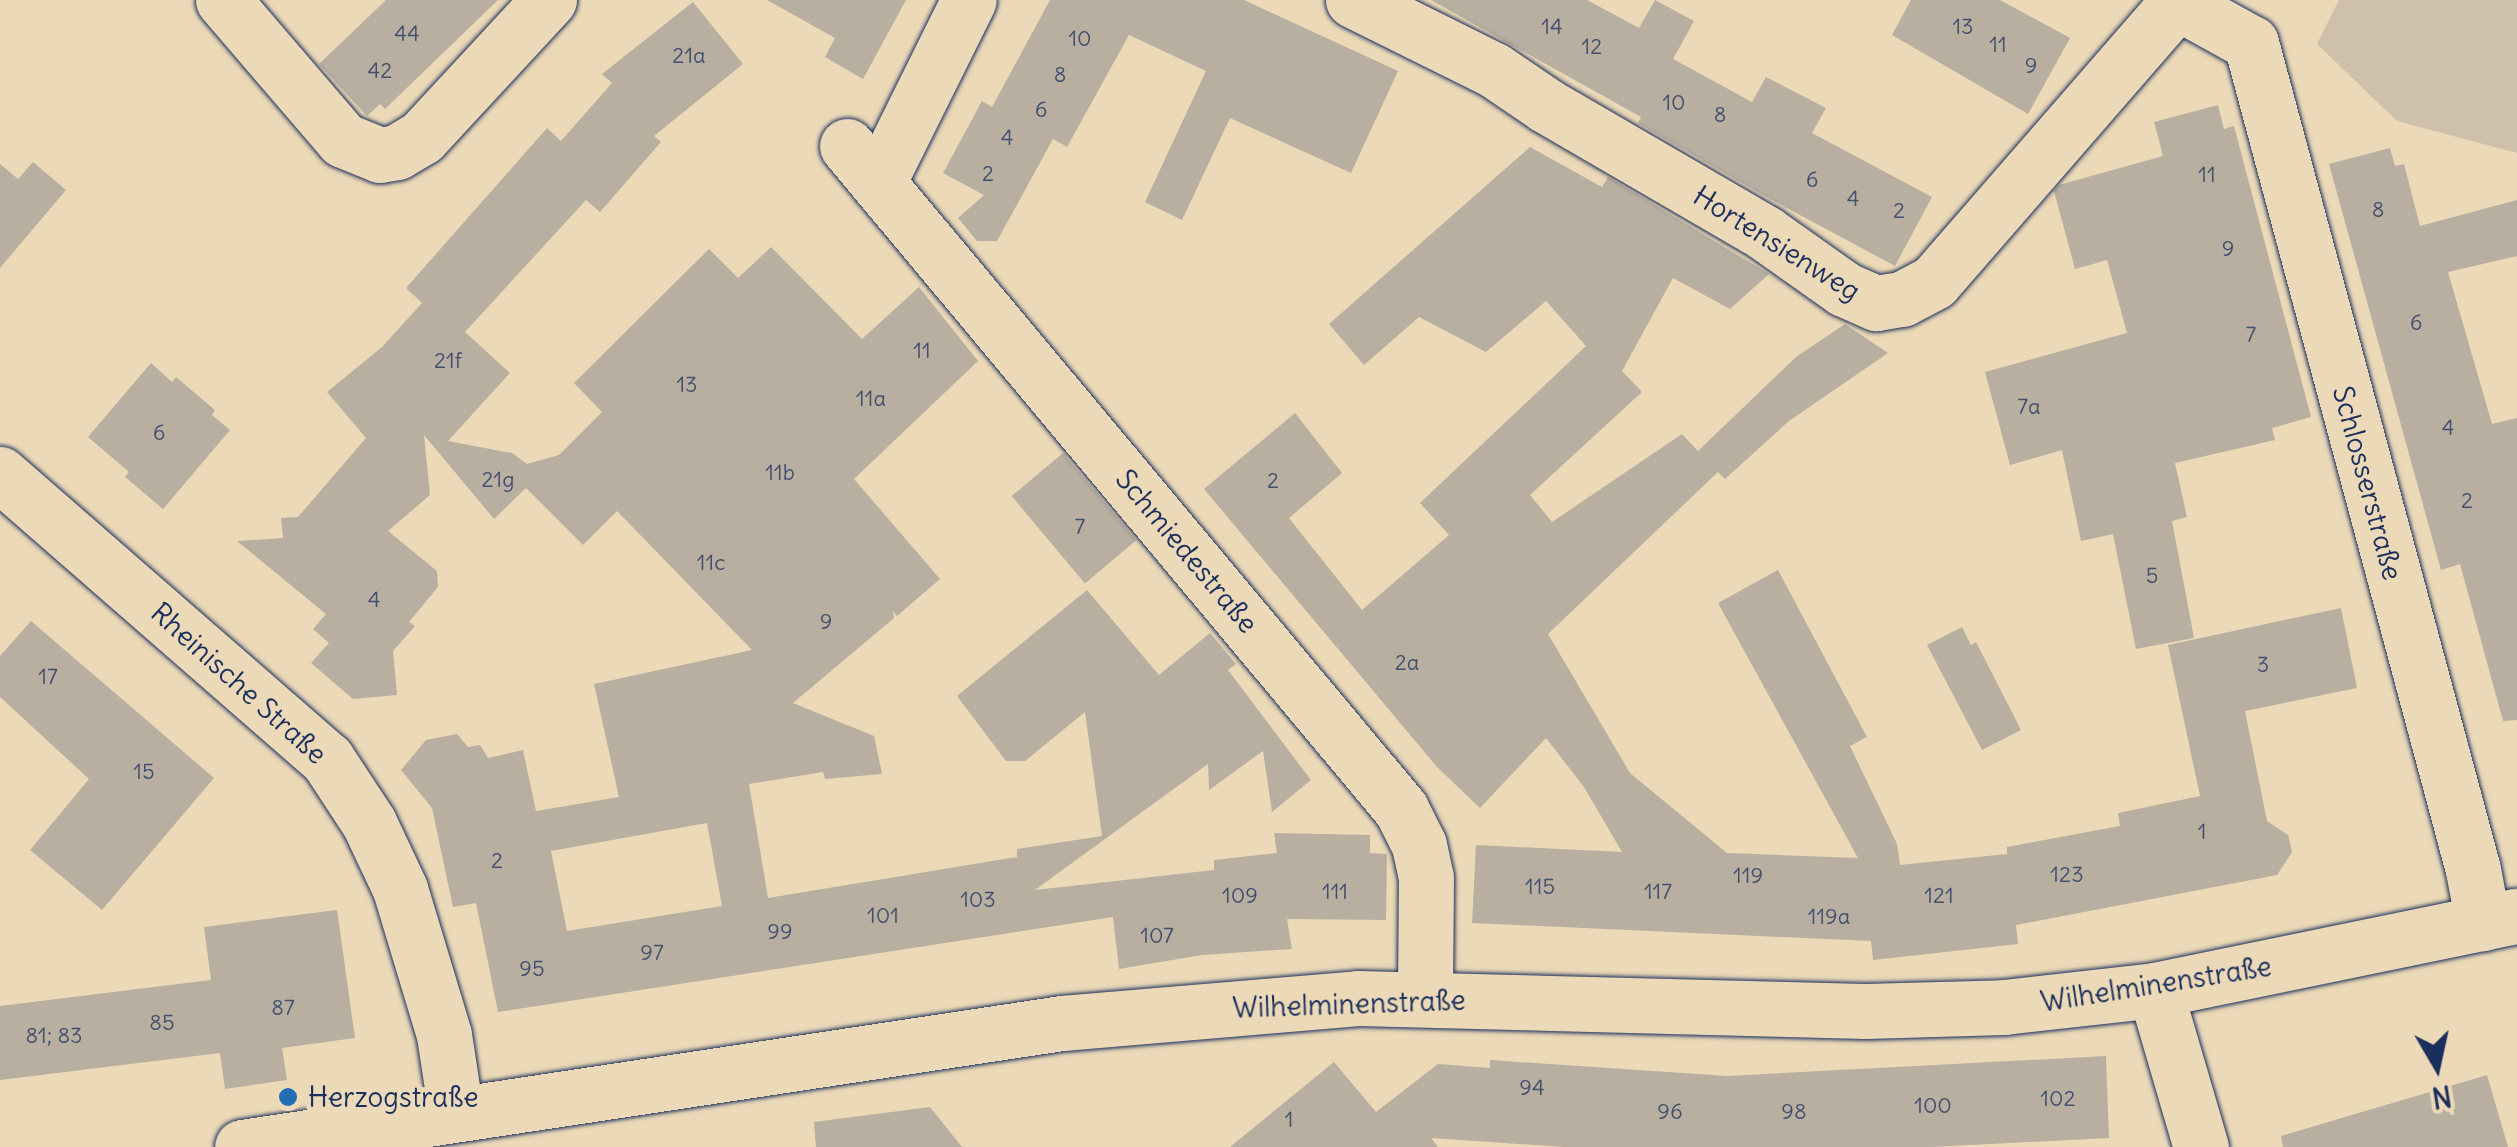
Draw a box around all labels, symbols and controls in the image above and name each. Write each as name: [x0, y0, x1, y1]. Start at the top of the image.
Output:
house number: 14: [1541, 14, 1563, 40]
house number: 13: [1952, 14, 1974, 40]
house number: 44: [394, 21, 420, 47]
house number: 10: [1068, 26, 1092, 52]
house number: 11: [1989, 32, 2007, 58]
house number: 12: [1582, 34, 1602, 60]
house number: 21a: [672, 43, 706, 69]
house number: 9: [2025, 53, 2037, 79]
house number: 42: [368, 58, 392, 84]
house number: 8: [1054, 62, 1066, 88]
house number: 10: [1662, 90, 1686, 116]
house number: 6: [1035, 97, 1047, 123]
house number: 8: [1714, 102, 1726, 128]
house number: 4: [1001, 125, 1013, 151]
house number: 2: [982, 161, 994, 187]
house number: 11: [2198, 162, 2216, 188]
house number: 6: [1806, 167, 1818, 193]
street label: Hortensienweg: [1687, 178, 1867, 308]
house number: 4: [1847, 186, 1859, 212]
house number: 8: [2372, 197, 2384, 223]
house number: 2: [1893, 198, 1905, 224]
house number: 9: [2222, 236, 2234, 262]
house number: 6: [2410, 310, 2422, 336]
house number: 7: [2246, 322, 2256, 348]
house number: 11: [913, 338, 931, 364]
house number: 21f: [434, 348, 462, 374]
house number: 13: [676, 372, 698, 398]
street label: Schlosserstraße: [2326, 382, 2410, 584]
house number: 11a: [856, 386, 886, 412]
house number: 7a: [2017, 394, 2041, 420]
house number: 4: [2442, 415, 2454, 441]
house number: 6: [153, 420, 165, 446]
house number: 11b: [765, 460, 795, 486]
street label: Schmiedestraße: [1109, 462, 1265, 640]
house number: 21g: [481, 467, 515, 493]
house number: 2: [1267, 468, 1279, 494]
house number: 2: [2461, 488, 2473, 514]
house number: 7: [1075, 514, 1085, 540]
house number: 11c: [697, 550, 725, 576]
house number: 5: [2146, 563, 2158, 589]
house number: 4: [368, 587, 380, 613]
street label: Rheinische Straße: [144, 595, 334, 771]
house number: 9: [820, 609, 832, 635]
house number: 2a: [1395, 650, 1419, 676]
house number: 3: [2257, 652, 2269, 678]
house number: 17: [38, 664, 58, 690]
house number: 15: [133, 759, 155, 785]
house number: 1: [2198, 819, 2206, 845]
house number: 2: [491, 848, 503, 874]
house number: 123: [2050, 862, 2084, 888]
house number: 119: [1733, 863, 1763, 889]
house number: 115: [1525, 874, 1555, 900]
house number: 111: [1322, 879, 1348, 905]
house number: 117: [1644, 879, 1672, 905]
house number: 109: [1222, 883, 1258, 909]
house number: 121: [1924, 883, 1954, 909]
house number: 103: [960, 887, 996, 913]
house number: 101: [867, 903, 899, 929]
house number: 119a: [1808, 904, 1850, 930]
house number: 99: [767, 919, 793, 945]
house number: 107: [1140, 923, 1174, 949]
house number: 97: [640, 940, 664, 966]
street label: Wilhelminenstraße: [2038, 949, 2274, 1019]
house number: 95: [519, 956, 545, 982]
street label: Wilhelminenstraße: [1232, 983, 1466, 1025]
house number: 87: [271, 995, 295, 1021]
house number: 85: [149, 1010, 175, 1036]
north arrow: [2387, 1017, 2487, 1117]
house number: 81; 83: [25, 1023, 83, 1049]
house number: 94: [1519, 1075, 1545, 1101]
text: N: [2429, 1077, 2454, 1116]
place label: Herzogstraße: [308, 1080, 479, 1114]
marker: Herzogstraße: [277, 1086, 299, 1108]
house number: 102: [2040, 1086, 2076, 1112]
house number: 100: [1914, 1093, 1952, 1119]
house number: 96: [1657, 1099, 1683, 1125]
house number: 98: [1781, 1099, 1807, 1125]
house number: 1: [1285, 1107, 1293, 1133]

